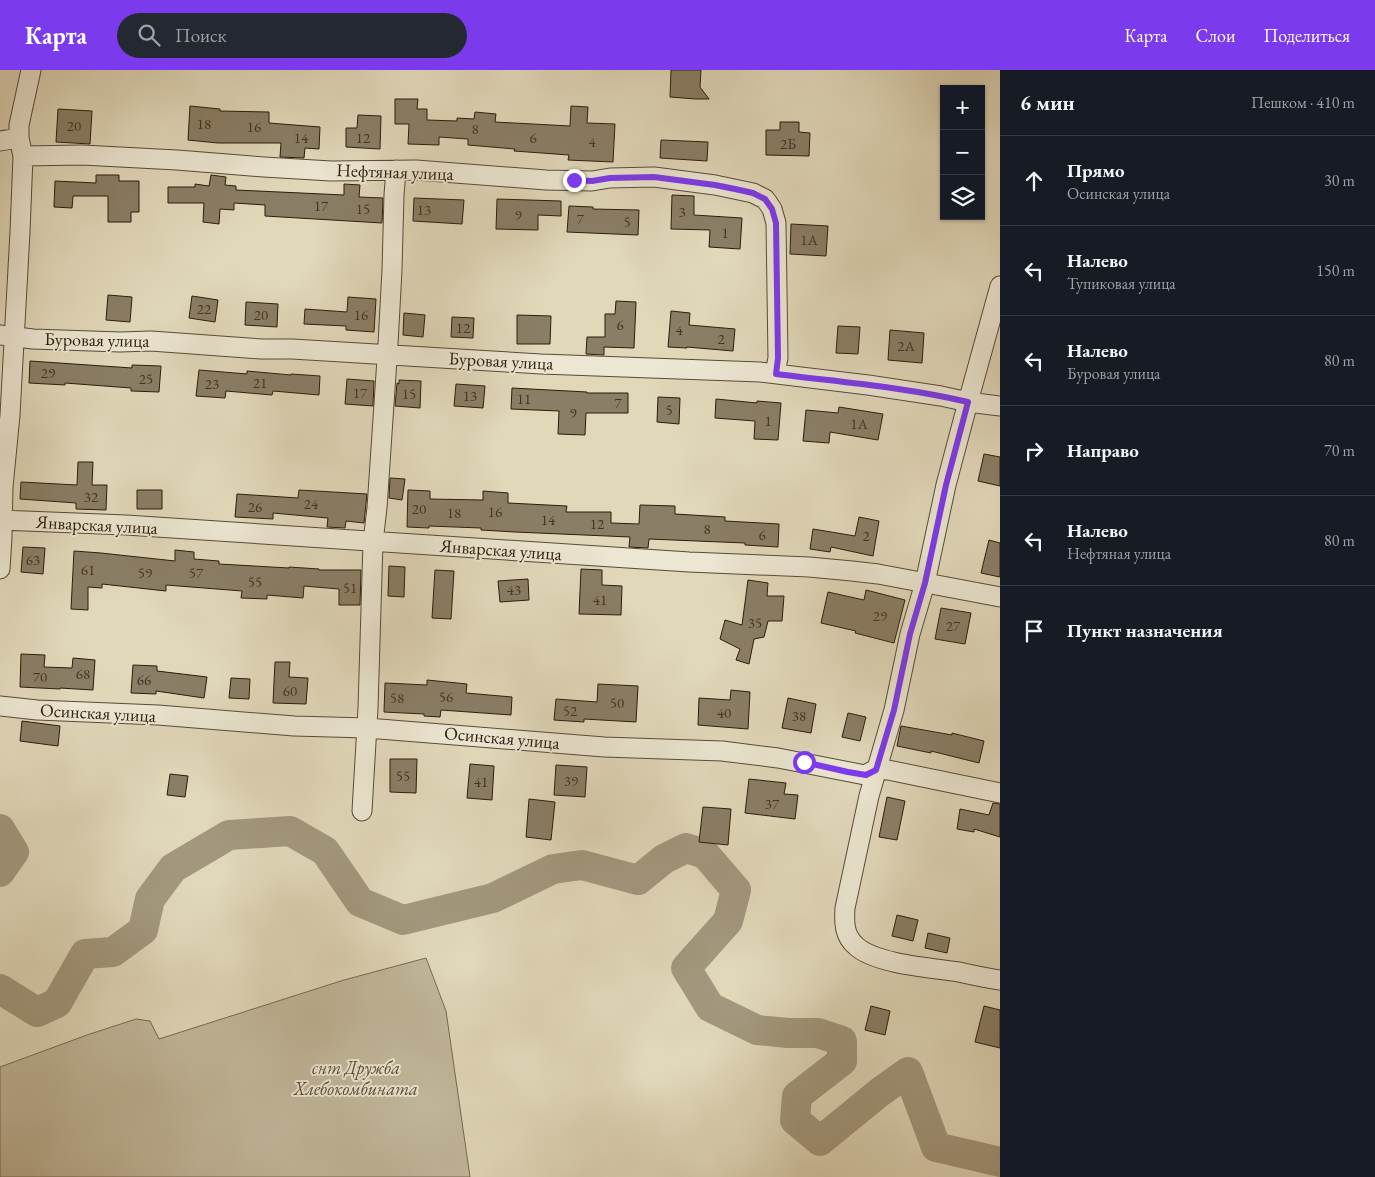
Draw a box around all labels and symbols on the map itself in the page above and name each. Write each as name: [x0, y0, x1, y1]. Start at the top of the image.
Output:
house number: 18: [197, 114, 211, 133]
house number: 20: [67, 116, 81, 135]
house number: 16: [247, 117, 261, 136]
house number: 8: [471, 119, 479, 138]
house number: 14: [294, 128, 309, 147]
house number: 12: [356, 128, 371, 147]
house number: 6: [529, 128, 537, 147]
house number: 4: [588, 132, 596, 151]
house number: 2Б: [780, 134, 796, 153]
street label: Нефтяная улица: [336, 158, 455, 185]
route end: [563, 169, 586, 192]
house number: 17: [314, 196, 329, 215]
house number: 15: [356, 199, 370, 218]
house number: 13: [417, 200, 431, 219]
house number: 3: [678, 202, 686, 221]
house number: 9: [514, 205, 522, 224]
house number: 7: [576, 209, 584, 228]
house number: 5: [623, 212, 631, 231]
house number: 1: [721, 223, 729, 242]
house number: 1А: [800, 230, 818, 249]
house number: 22: [197, 299, 212, 318]
house number: 20: [254, 305, 268, 324]
house number: 16: [354, 305, 368, 324]
house number: 6: [616, 315, 624, 334]
house number: 12: [456, 318, 471, 337]
house number: 4: [675, 320, 683, 339]
street label: Буровая улица: [44, 327, 151, 352]
house number: 2: [717, 329, 725, 348]
house number: 2А: [897, 336, 915, 355]
street label: Буровая улица: [448, 346, 555, 375]
house number: 29: [41, 363, 55, 382]
house number: 25: [139, 369, 153, 388]
house number: 21: [253, 373, 267, 392]
house number: 23: [205, 374, 219, 393]
house number: 17: [353, 383, 368, 402]
house number: 15: [402, 384, 416, 403]
house number: 13: [463, 386, 477, 405]
house number: 11: [517, 389, 531, 408]
house number: 7: [614, 393, 622, 412]
house number: 5: [665, 400, 673, 419]
house number: 9: [569, 403, 577, 422]
house number: 1: [764, 411, 772, 430]
house number: 1А: [850, 414, 868, 433]
house number: 32: [84, 487, 99, 506]
house number: 24: [304, 494, 319, 513]
house number: 26: [248, 497, 262, 516]
house number: 20: [412, 499, 426, 518]
house number: 16: [488, 502, 502, 521]
house number: 18: [447, 503, 461, 522]
street label: Январская улица: [35, 510, 159, 539]
house number: 14: [541, 510, 556, 529]
house number: 12: [590, 514, 605, 533]
house number: 8: [703, 519, 711, 538]
house number: 6: [758, 525, 766, 544]
house number: 2: [862, 526, 870, 545]
street label: Январская улица: [438, 534, 563, 565]
house number: 63: [26, 550, 40, 569]
house number: 61: [81, 560, 95, 579]
house number: 59: [138, 563, 152, 582]
house number: 57: [189, 563, 204, 582]
house number: 55: [248, 572, 262, 591]
house number: 51: [343, 578, 357, 597]
house number: 43: [507, 580, 521, 599]
house number: 41: [593, 590, 607, 609]
house number: 29: [873, 606, 887, 625]
house number: 35: [748, 613, 762, 632]
house number: 27: [946, 616, 961, 635]
house number: 68: [76, 664, 90, 683]
house number: 70: [33, 667, 47, 686]
house number: 66: [137, 670, 151, 689]
house number: 60: [283, 681, 297, 700]
house number: 56: [439, 687, 453, 706]
house number: 58: [390, 688, 404, 707]
house number: 50: [610, 693, 624, 712]
street label: Осинская улица: [40, 698, 157, 727]
house number: 52: [563, 701, 578, 720]
house number: 40: [717, 703, 731, 722]
house number: 38: [792, 706, 806, 725]
street label: Осинская улица: [443, 721, 562, 754]
route start: [793, 751, 816, 774]
house number: 55: [396, 766, 410, 785]
house number: 39: [564, 771, 578, 790]
house number: 41: [474, 772, 488, 791]
house number: 37: [765, 794, 780, 813]
park label: снт Дружба Хлебокомбината: [292, 1056, 418, 1100]

